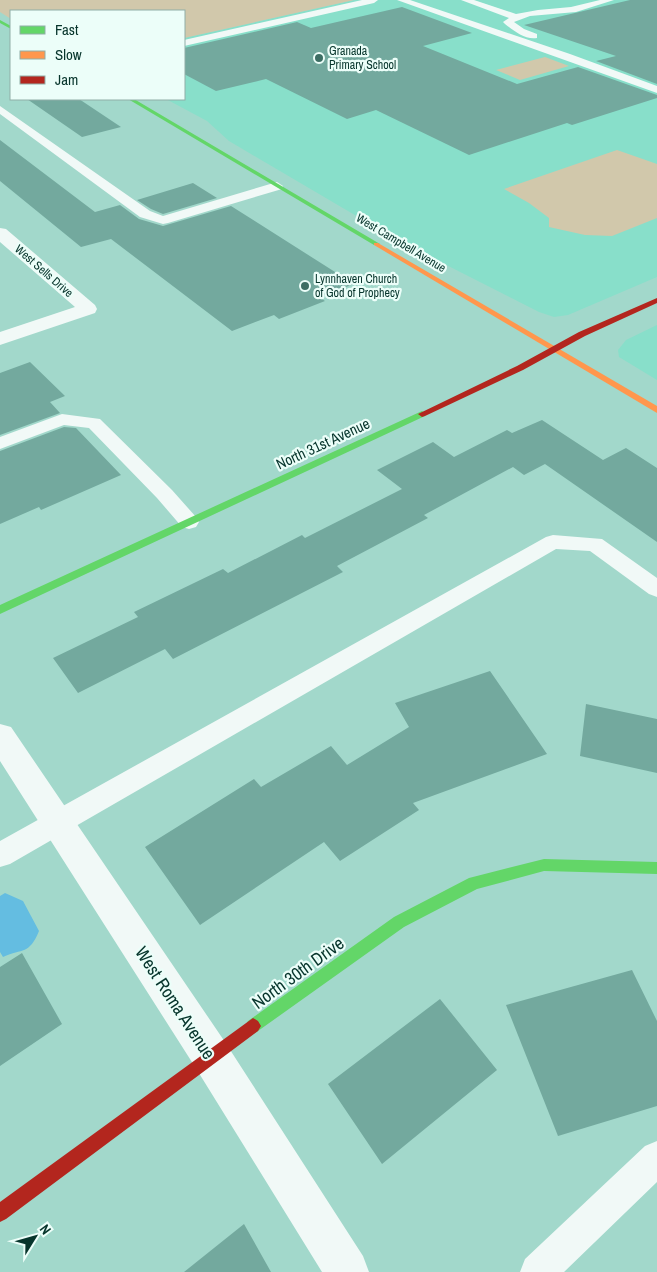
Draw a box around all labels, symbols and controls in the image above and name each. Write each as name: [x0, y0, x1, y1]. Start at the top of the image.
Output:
legend: [10, 10, 185, 100]
text: Fast: [55, 19, 79, 40]
place label: Granada Primary School: [329, 43, 396, 73]
text: Slow: [55, 44, 82, 65]
marker: Granada Primary School: [313, 52, 325, 64]
text: Jam: [55, 69, 78, 90]
street label: West Campbell Avenue: [353, 210, 449, 276]
street label: West Sells Drive: [11, 241, 77, 301]
place label: Lynnhaven Church of God of Prophecy: [315, 271, 400, 301]
marker: Lynnhaven Church of God of Prophecy: [299, 280, 311, 292]
street label: North 31st Avenue: [273, 413, 373, 474]
street label: North 30th Drive: [247, 931, 349, 1015]
street label: West Roma Avenue: [130, 941, 221, 1064]
north arrow: [10, 1212, 60, 1262]
text: N: [36, 1220, 55, 1238]

